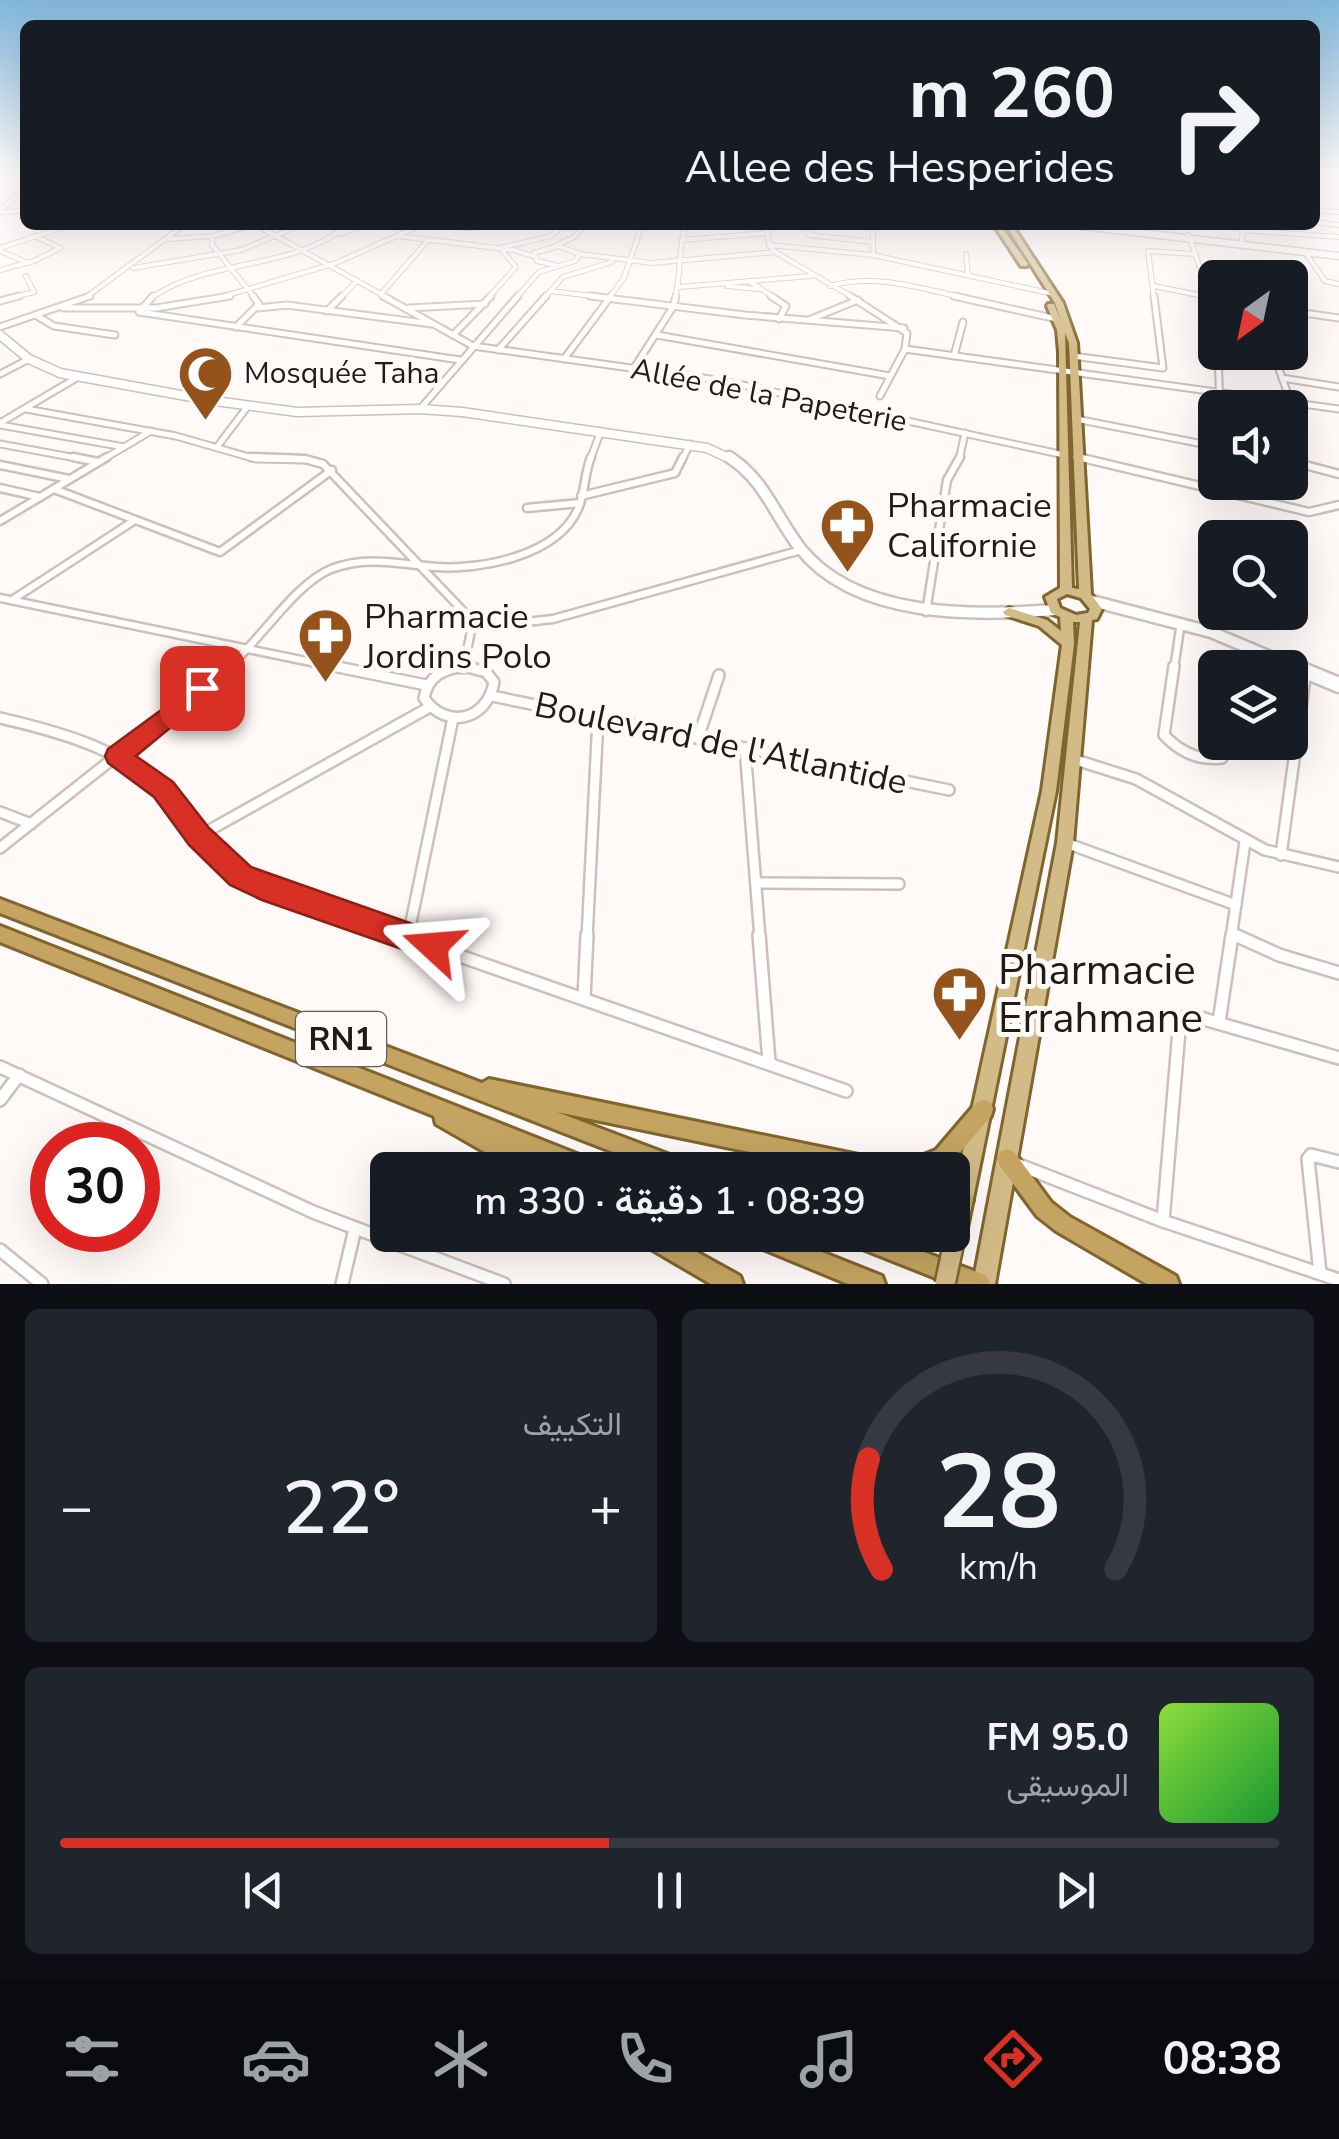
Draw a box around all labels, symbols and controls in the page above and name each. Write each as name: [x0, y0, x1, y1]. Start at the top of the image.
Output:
text: 260 m: [909, 46, 1115, 142]
icon: right: [1150, 60, 1280, 190]
text: Allee des Hesperides: [685, 137, 1115, 198]
north arrow: [1198, 260, 1308, 370]
map controls: [1198, 260, 1308, 760]
mosque icon: Mosquée Taha: [175, 343, 235, 422]
street label: Allée de la Papeterie: [627, 349, 910, 442]
place label: Mosquée Taha: [244, 353, 439, 394]
button: sound: [1198, 390, 1308, 500]
place label: Pharmacie Californie: [887, 482, 1052, 569]
pharmacy icon: Pharmacie Californie: [818, 495, 878, 574]
button: search: [1198, 520, 1308, 630]
place label: Pharmacie Jordins Polo: [363, 593, 552, 680]
pharmacy icon: Pharmacie Jordins Polo: [295, 606, 355, 685]
pin: [160, 646, 245, 731]
button: layers: [1198, 650, 1308, 760]
icon: arrive: [175, 661, 230, 716]
street label: Boulevard de l'Atlantide: [530, 681, 911, 806]
position arrow: [381, 894, 485, 998]
place label: Pharmacie Errahmane: [998, 942, 1203, 1047]
pharmacy icon: Pharmacie Errahmane: [929, 963, 989, 1042]
road number: RN1: [296, 1012, 386, 1066]
speed limit sign: 30: [30, 1122, 160, 1252]
text: 08:39 · 1 دقيقة · 330 m: [474, 1176, 866, 1227]
text: التكييف: [523, 1403, 622, 1446]
text: 28: [936, 1422, 1060, 1564]
text: 22°: [282, 1457, 400, 1559]
text: −: [60, 1470, 93, 1545]
text: +: [589, 1470, 622, 1545]
text: km/h: [959, 1543, 1037, 1592]
text: 95.0 FM: [987, 1712, 1129, 1763]
text: الموسيقى: [1006, 1764, 1129, 1807]
icon: previous: [236, 1863, 291, 1918]
icon: pause: [642, 1863, 697, 1918]
icon: next: [1048, 1863, 1103, 1918]
icon: filters: [57, 2024, 127, 2094]
icon: car: [241, 2024, 311, 2094]
icon: climate: [426, 2024, 496, 2094]
icon: phone: [610, 2024, 680, 2094]
icon: music: [794, 2024, 864, 2094]
icon: directions: [978, 2024, 1048, 2094]
text: 08:38: [1163, 2029, 1282, 2090]

